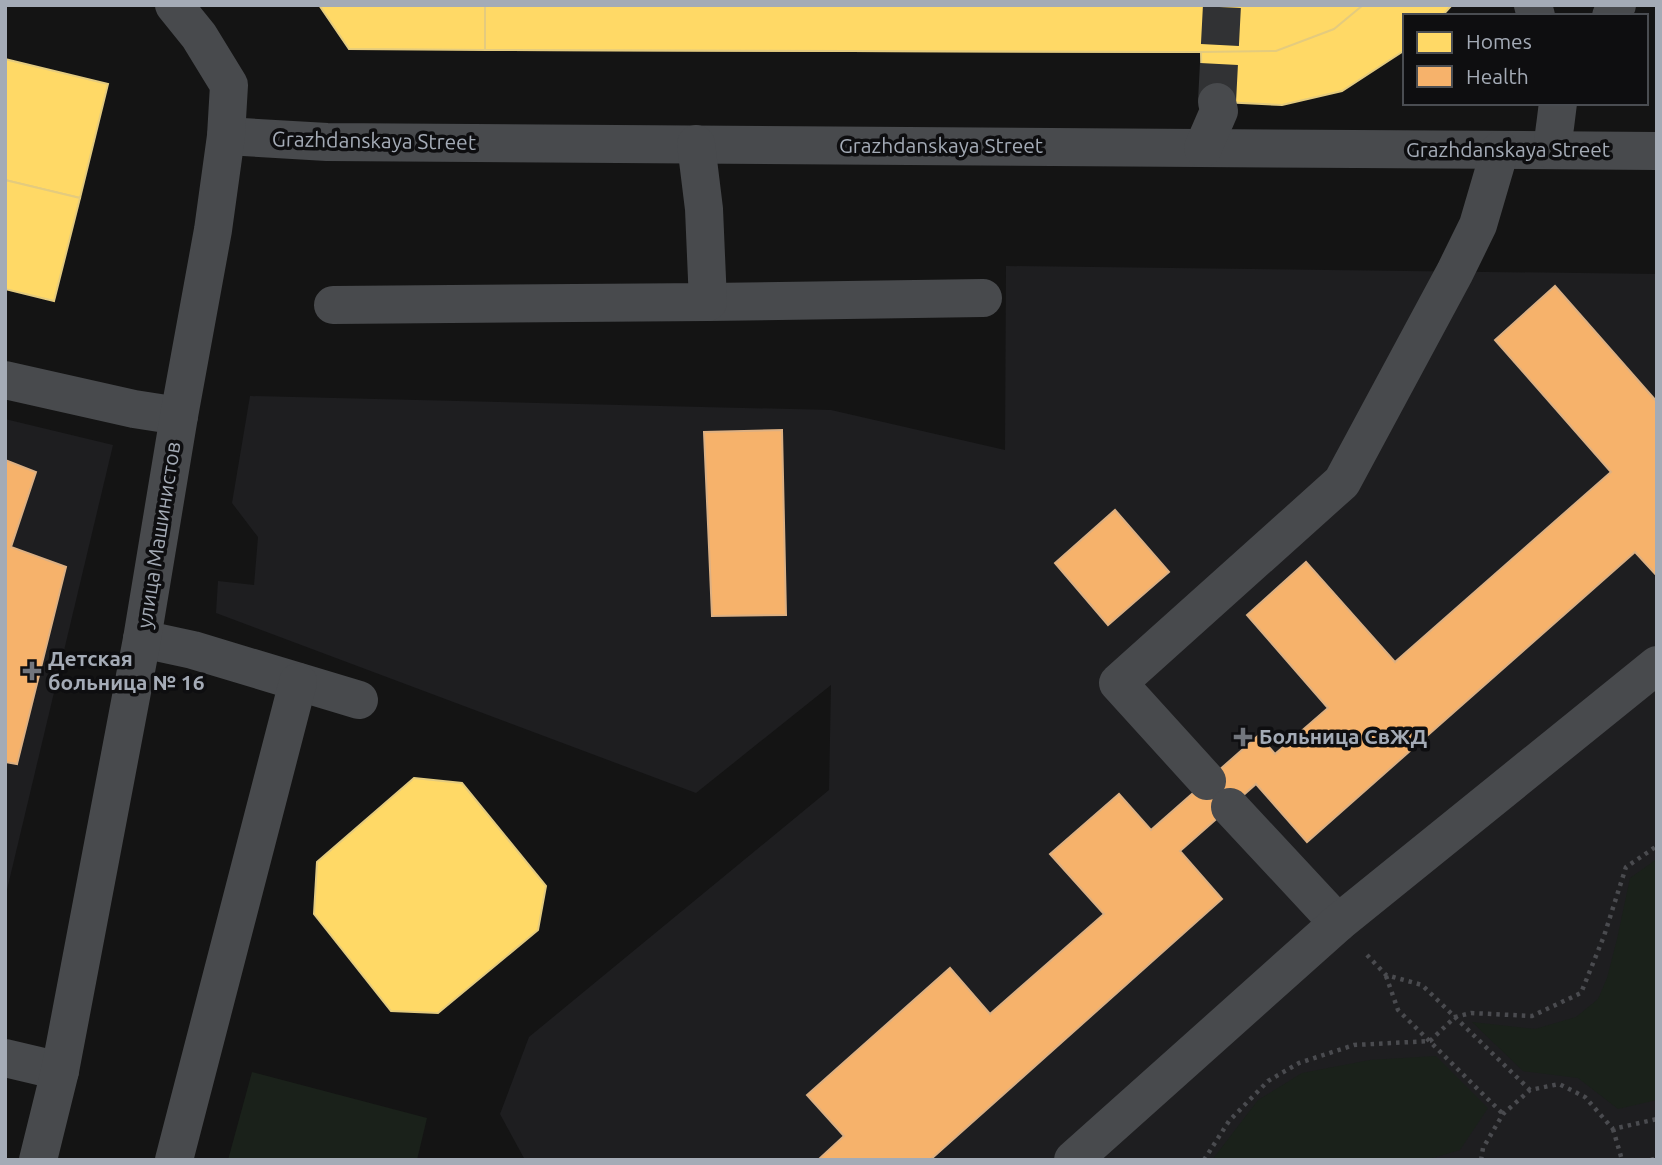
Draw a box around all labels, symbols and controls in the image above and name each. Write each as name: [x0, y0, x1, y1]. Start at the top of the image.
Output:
legend: [1403, 14, 1648, 105]
text: Homes: [1466, 29, 1532, 53]
text: Health: [1466, 64, 1529, 88]
street label: Grazhdanskaya Street: [272, 126, 476, 154]
street label: Grazhdanskaya Street: [839, 133, 1043, 157]
street label: Grazhdanskaya Street: [1406, 137, 1610, 161]
street label: улица Машинистов: [131, 440, 185, 630]
place label: Детская больница № 16: [48, 646, 205, 694]
marker: Детская больница № 16: [22, 661, 42, 681]
place label: Больница СвЖД: [1259, 724, 1427, 748]
marker: Больница СвЖД: [1233, 727, 1253, 747]

